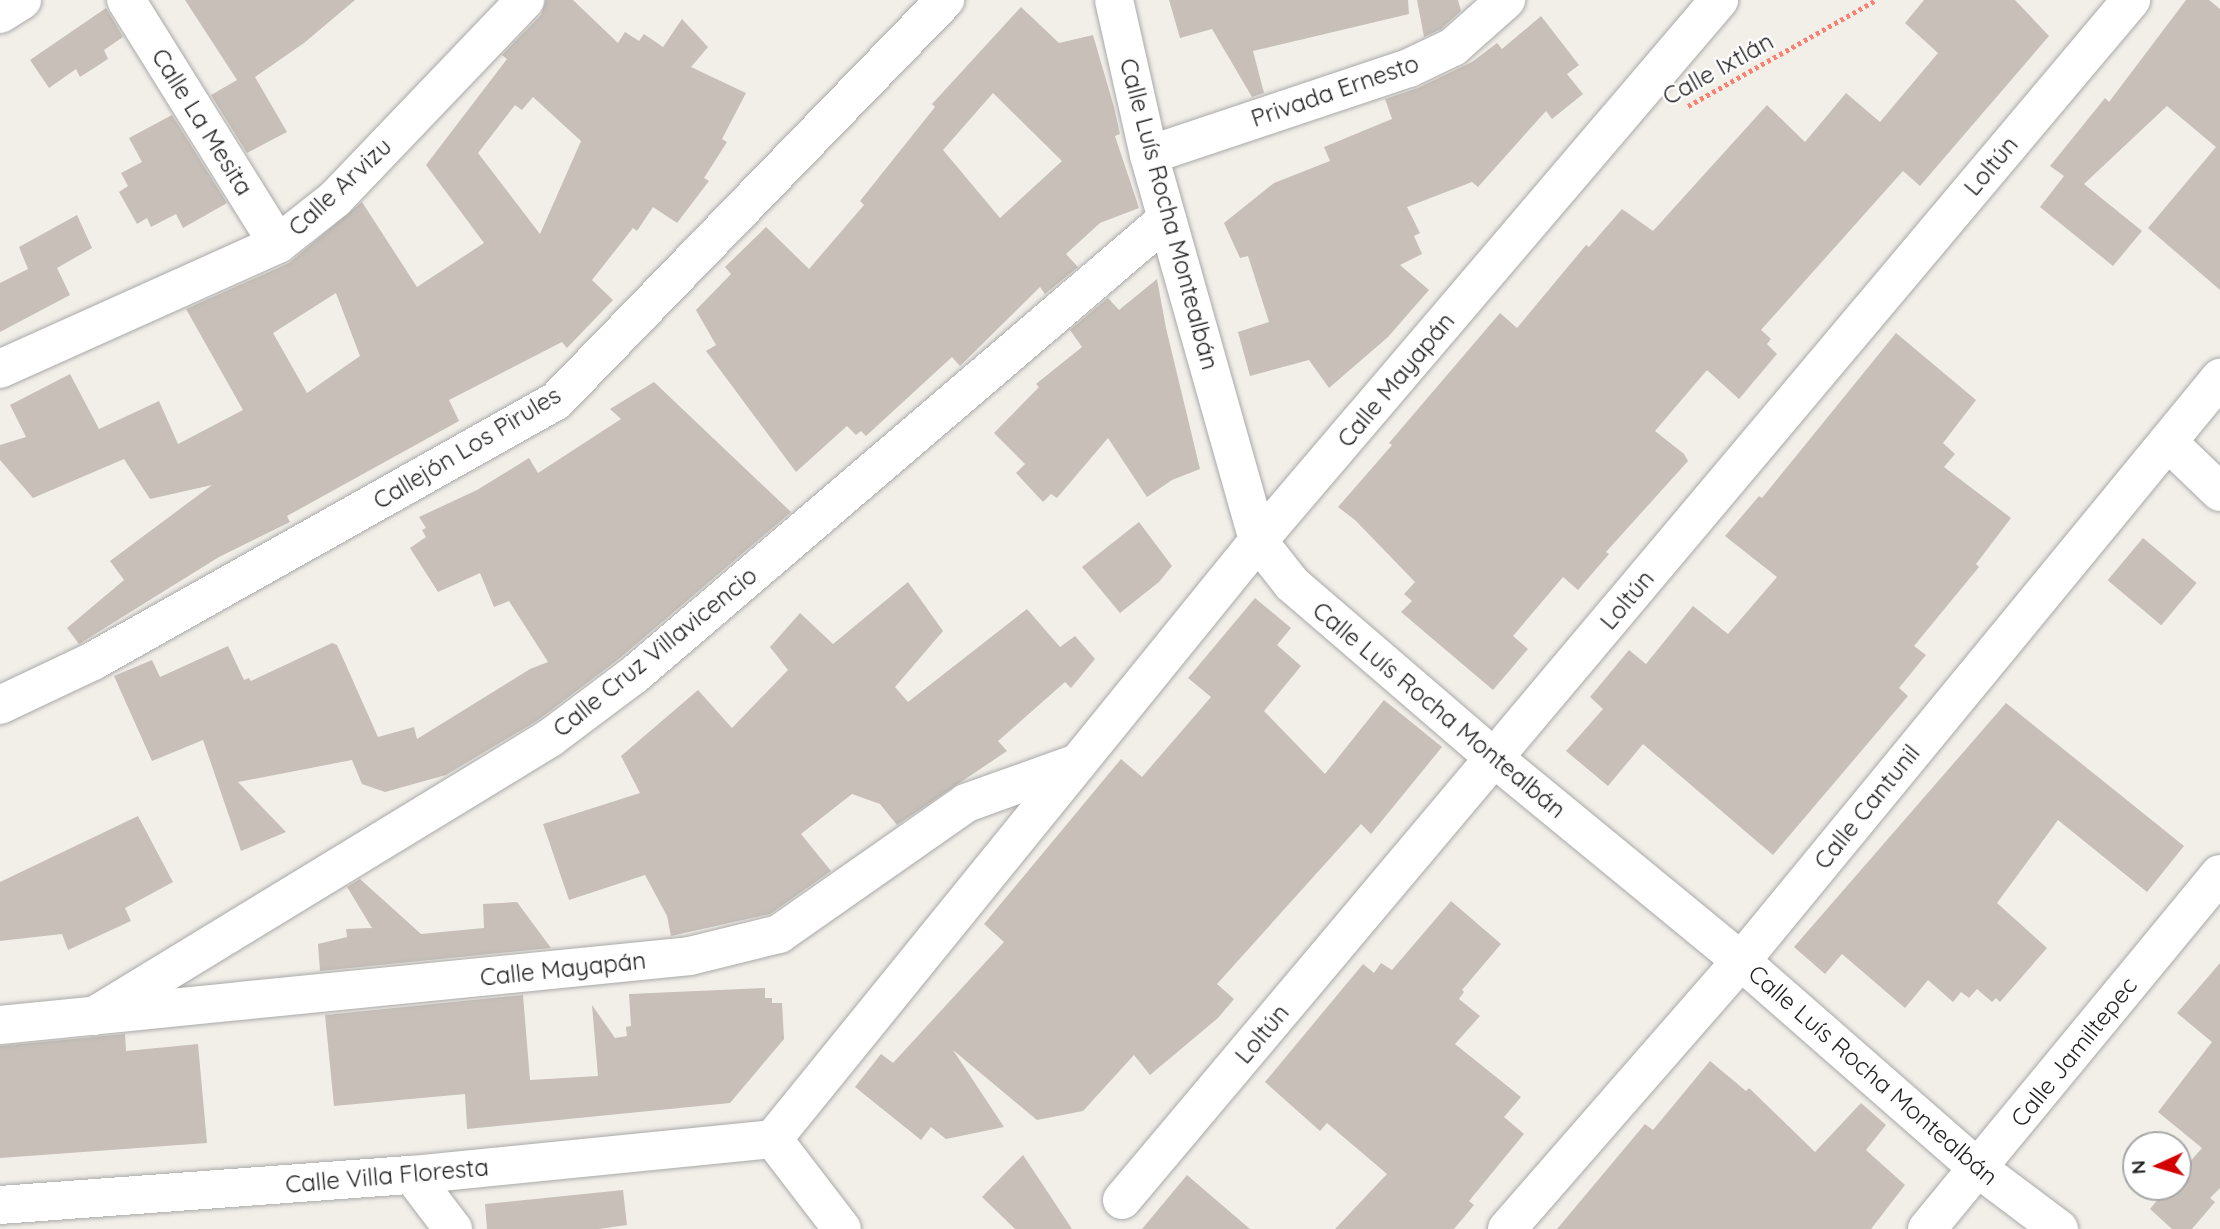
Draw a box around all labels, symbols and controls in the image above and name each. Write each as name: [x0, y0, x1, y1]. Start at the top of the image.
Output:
street label: Calle Ixtlán: [1658, 27, 1778, 111]
street label: Calle La Mesita: [145, 43, 259, 201]
street label: Privada Ernesto: [1247, 49, 1423, 133]
street label: Calle Luís Rocha Montealbán: [1114, 55, 1224, 373]
street label: Loltún: [1958, 131, 2024, 201]
street label: Calle Arvizu: [283, 132, 397, 242]
street label: Calle Mayapán: [1331, 307, 1461, 453]
street label: Callejón Los Pirules: [368, 381, 566, 515]
street label: Calle Cruz Villavicencio: [547, 561, 763, 743]
street label: Loltún: [1594, 565, 1660, 635]
street label: Calle Luís Rocha Montealbán: [1307, 596, 1571, 824]
street label: Calle Cantunil: [1808, 739, 1926, 875]
street label: Calle Mayapán: [479, 946, 647, 992]
street label: Calle Luís Rocha Montealbán: [1742, 959, 2004, 1191]
street label: Calle Jamiltepec: [2005, 971, 2143, 1133]
street label: Loltún: [1229, 999, 1295, 1069]
north arrow: [2122, 1131, 2192, 1201]
street label: Calle Villa Floresta: [284, 1153, 490, 1199]
text: N: [2126, 1160, 2151, 1175]

